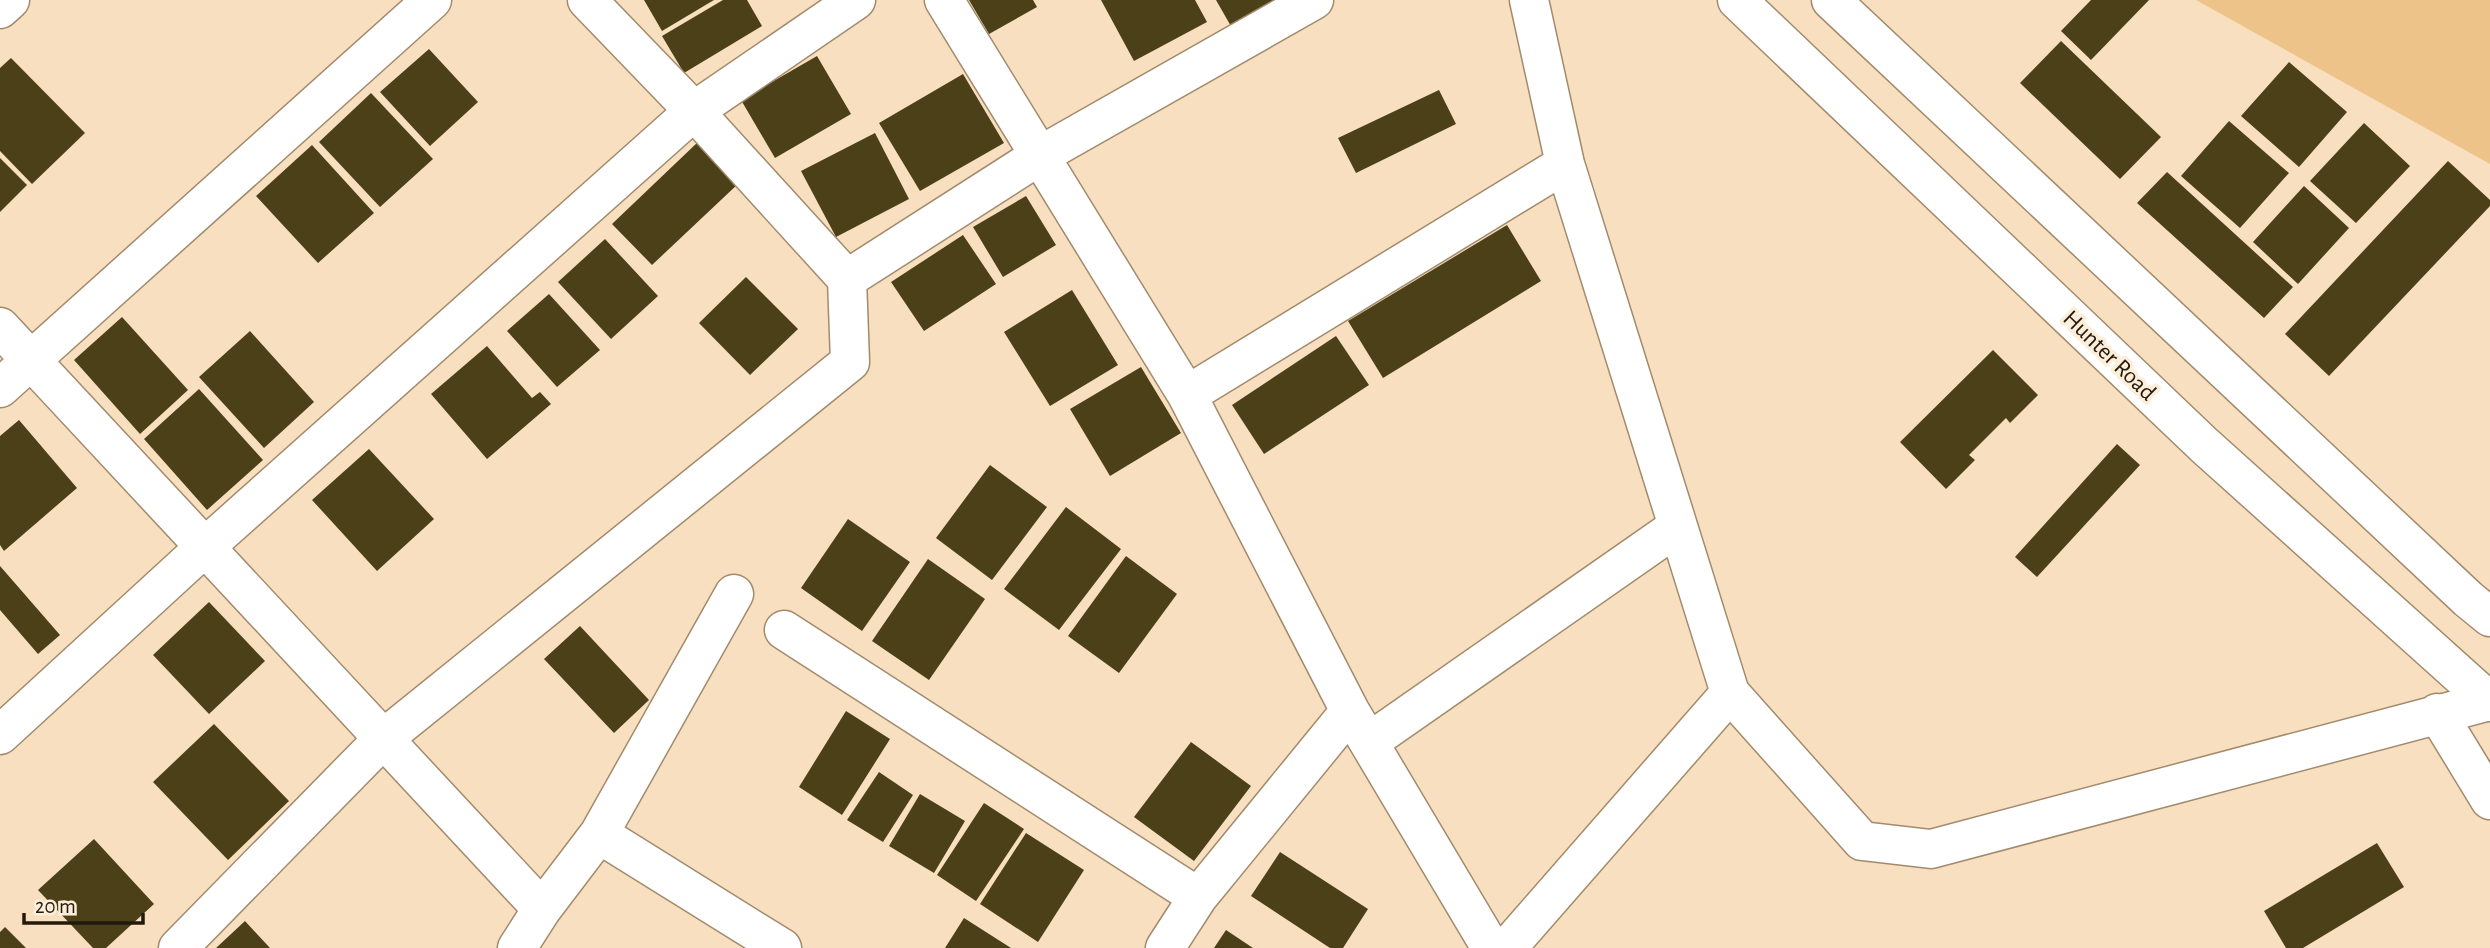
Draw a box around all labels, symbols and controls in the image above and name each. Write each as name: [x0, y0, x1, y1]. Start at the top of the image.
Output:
street label: Hunter Road: [2058, 306, 2160, 405]
scale bar: [24, 881, 144, 925]
text: 20 m: [35, 896, 76, 917]

